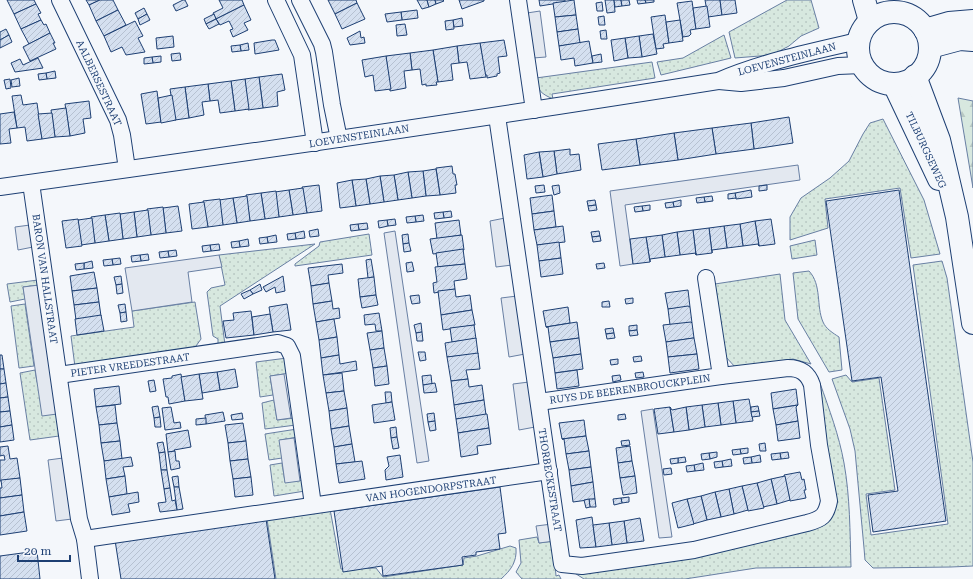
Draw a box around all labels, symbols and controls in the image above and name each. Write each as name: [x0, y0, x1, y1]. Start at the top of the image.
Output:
street label: AALBERSESTRAAT: [74, 38, 124, 128]
street label: LOEVENSTEINLAAN: [737, 41, 837, 77]
street label: TILBURGSEWEG: [904, 110, 949, 190]
street label: LOEVENSTEINLAAN: [308, 123, 410, 149]
street label: BARON VAN HALLSTRAAT: [30, 213, 60, 345]
street label: PIETER VREEDESTRAAT: [70, 351, 191, 379]
street label: RUYS DE BEERENBROUCKPLEIN: [549, 372, 711, 406]
street label: THORBECKESTRAAT: [536, 428, 564, 533]
street label: VAN HOGENDORPSTRAAT: [365, 474, 497, 504]
scale bar: [18, 537, 70, 563]
text: 20 m: [24, 544, 51, 558]

